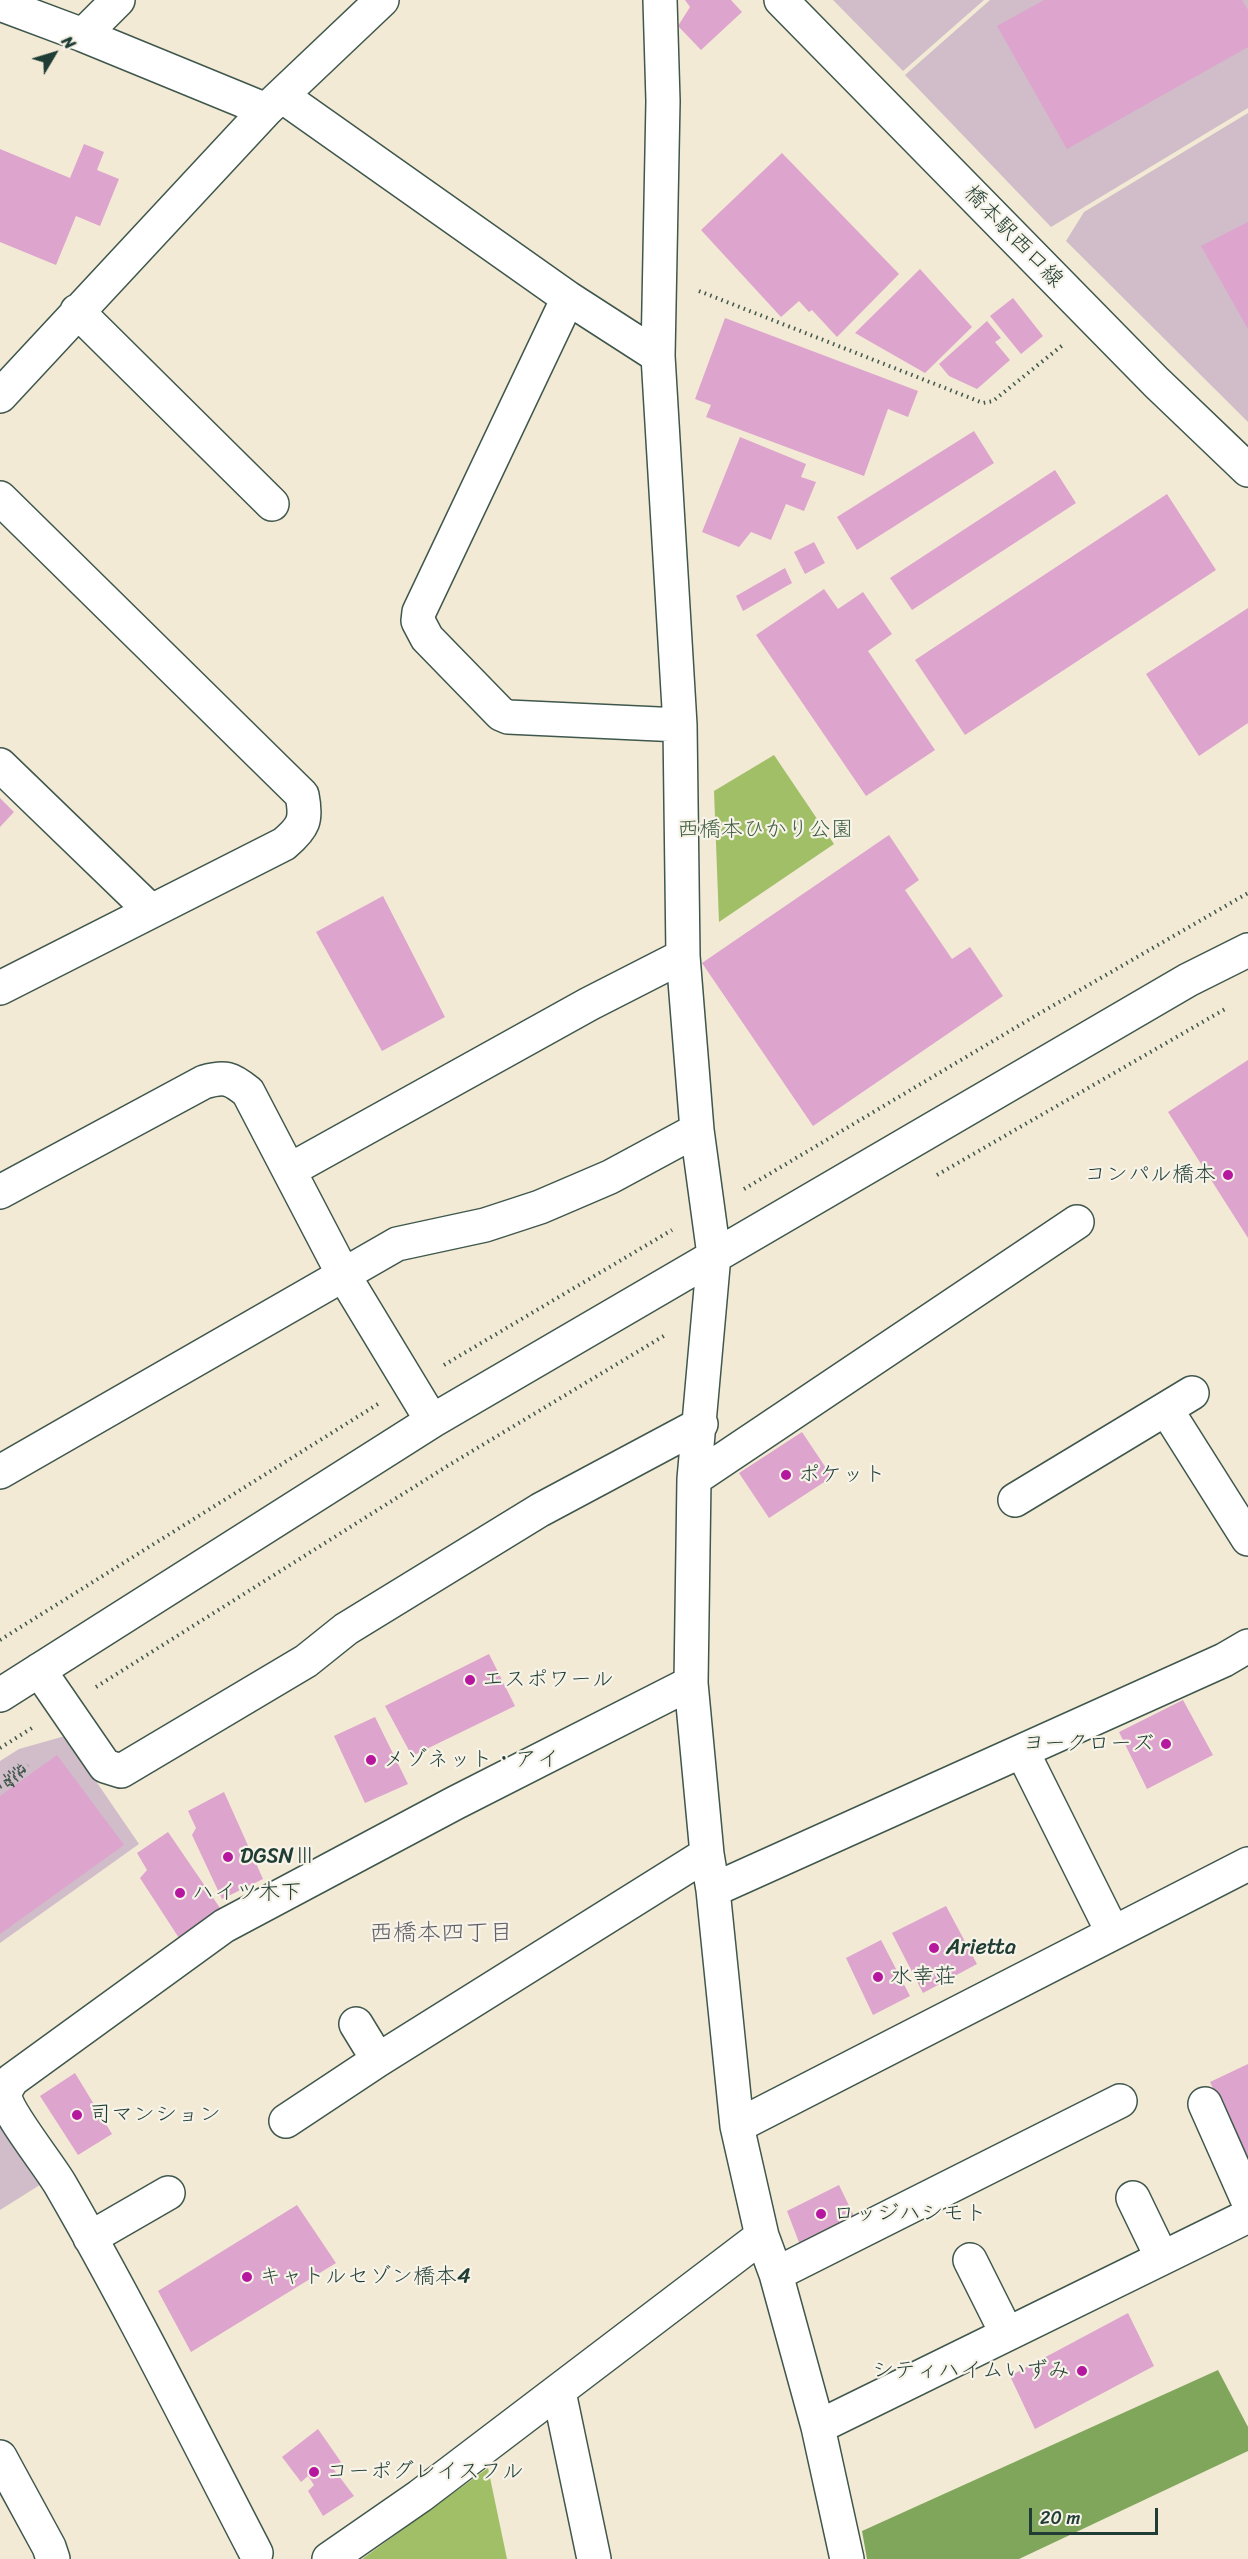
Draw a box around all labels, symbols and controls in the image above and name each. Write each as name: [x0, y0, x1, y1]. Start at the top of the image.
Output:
north arrow: [24, 24, 84, 84]
text: N: [54, 29, 83, 56]
street label: 橋本駅西口線: [958, 180, 1068, 294]
park label: 西橋本ひかり公園: [677, 817, 853, 843]
place label: コンパル橋本: [1084, 1162, 1216, 1188]
marker: コンパル橋本: [1221, 1168, 1235, 1182]
place label: ポケット: [798, 1462, 886, 1488]
marker: ポケット: [779, 1468, 793, 1482]
place label: エスポワール: [482, 1667, 614, 1693]
marker: エスポワール: [463, 1673, 477, 1687]
place label: ヨークローズ: [1023, 1731, 1154, 1757]
marker: ヨークローズ: [1159, 1737, 1173, 1751]
place label: メゾネット・アイ: [383, 1747, 559, 1773]
marker: メゾネット・アイ: [364, 1753, 378, 1767]
place label: DGSNⅢ: [240, 1844, 316, 1870]
marker: DGSNⅢ: [221, 1850, 235, 1864]
place label: ハイツ木下: [192, 1880, 302, 1906]
marker: ハイツ木下: [173, 1886, 187, 1900]
district label: 西橋本四丁目: [369, 1920, 513, 1948]
place label: Arietta: [946, 1935, 1016, 1961]
marker: Arietta: [927, 1941, 941, 1955]
place label: 水幸荘: [890, 1964, 956, 1990]
marker: 水幸荘: [871, 1970, 885, 1984]
place label: 司マンション: [89, 2102, 221, 2128]
marker: 司マンション: [70, 2108, 84, 2122]
place label: ロッジハシモト: [833, 2201, 987, 2227]
marker: ロッジハシモト: [814, 2207, 828, 2221]
place label: キャトルセゾン橋本4: [259, 2264, 471, 2290]
marker: キャトルセゾン橋本4: [240, 2270, 254, 2284]
place label: シティハイムいずみ: [872, 2358, 1070, 2384]
marker: シティハイムいずみ: [1075, 2364, 1089, 2378]
place label: コーポグレイスフル: [326, 2459, 524, 2485]
marker: コーポグレイスフル: [307, 2465, 321, 2479]
scale bar: [1032, 2496, 1161, 2534]
text: 20 m: [1040, 2502, 1080, 2534]

